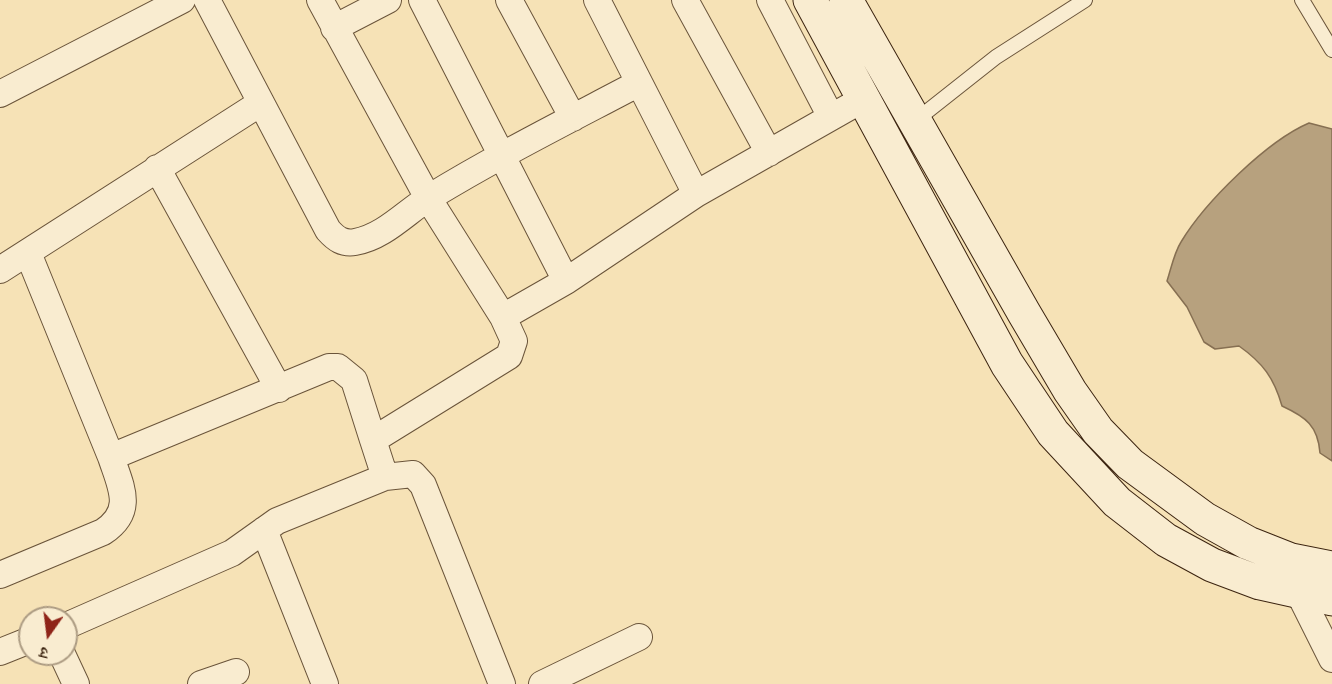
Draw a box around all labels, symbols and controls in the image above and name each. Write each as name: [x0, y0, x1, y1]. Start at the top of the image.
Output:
north arrow: [18, 606, 78, 666]
text: उ: [38, 641, 51, 662]

